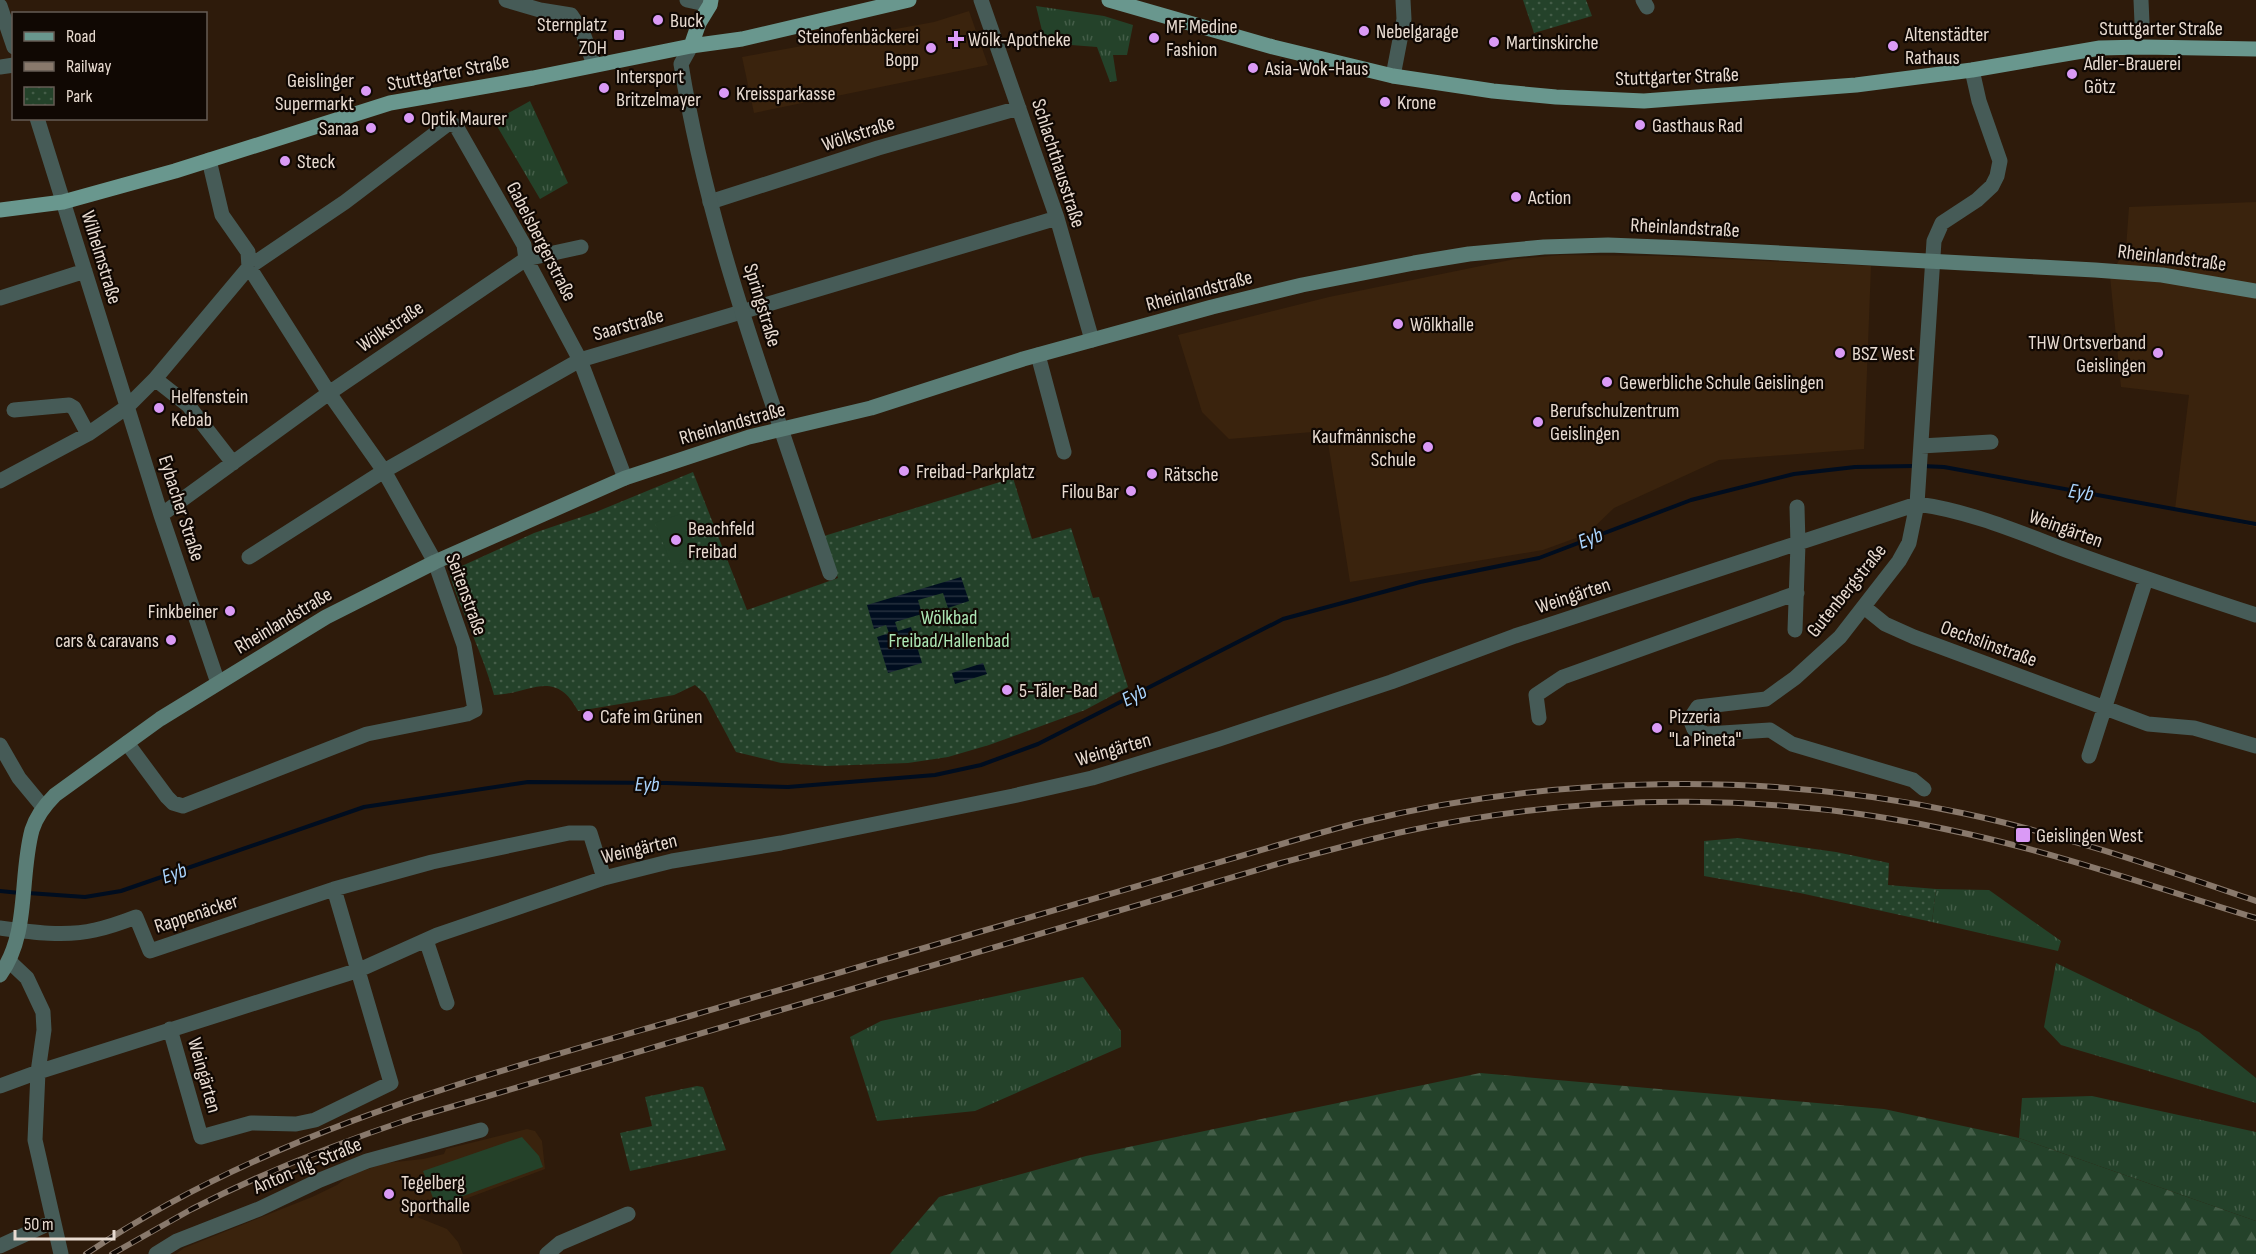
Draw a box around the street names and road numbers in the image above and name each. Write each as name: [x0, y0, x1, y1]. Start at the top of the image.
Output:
street label: Stuttgarter Straße: [2099, 17, 2223, 41]
street label: Stuttgarter Straße: [385, 49, 511, 97]
street label: Stuttgarter Straße: [1615, 63, 1739, 91]
street label: Schlachthausstraße: [1026, 96, 1090, 231]
street label: Wölkstraße: [819, 111, 898, 157]
street label: Gabelsbergerstraße: [501, 178, 581, 305]
street label: Wilhelmstraße: [75, 208, 127, 307]
street label: Rheinlandstraße: [1630, 213, 1740, 243]
street label: Rheinlandstraße: [2116, 239, 2228, 277]
street label: Springstraße: [738, 261, 786, 350]
street label: Rheinlandstraße: [1143, 265, 1255, 317]
street label: Wölkstraße: [353, 296, 428, 358]
street label: Saarstraße: [590, 303, 666, 346]
street label: Rheinlandstraße: [676, 397, 788, 451]
street label: Eybacher Straße: [153, 452, 209, 564]
street label: Weingärten: [2025, 505, 2106, 553]
street label: Gutenbergstraße: [1802, 539, 1892, 642]
street label: Seitenstraße: [440, 550, 492, 639]
street label: Weingärten: [1533, 573, 1614, 619]
street label: Rheinlandstraße: [231, 582, 337, 659]
street label: Oechslinstraße: [1937, 615, 2040, 672]
street label: Weingärten: [1073, 728, 1154, 772]
street label: Weingärten: [599, 829, 679, 869]
street label: Rappenäcker: [151, 889, 241, 939]
street label: Weingärten: [182, 1035, 226, 1116]
street label: Anton-Ilg-Straße: [249, 1132, 365, 1200]

